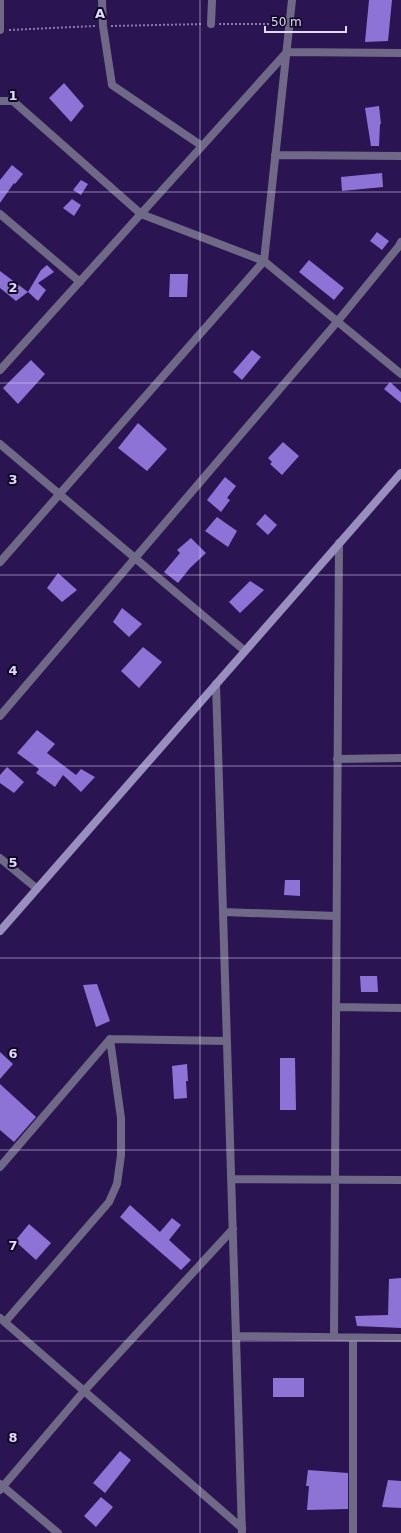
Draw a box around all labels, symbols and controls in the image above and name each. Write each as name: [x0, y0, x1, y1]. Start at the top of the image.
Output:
text: A: [95, 6, 105, 21]
scale bar: [265, 8, 346, 34]
text: 50 m: [271, 15, 302, 29]
text: 1: [8, 88, 18, 103]
text: 2: [8, 280, 18, 295]
text: 3: [8, 472, 18, 487]
text: 4: [8, 663, 18, 678]
text: 5: [8, 855, 18, 870]
text: 6: [8, 1046, 18, 1061]
text: 7: [8, 1238, 18, 1253]
text: 8: [8, 1430, 18, 1445]

